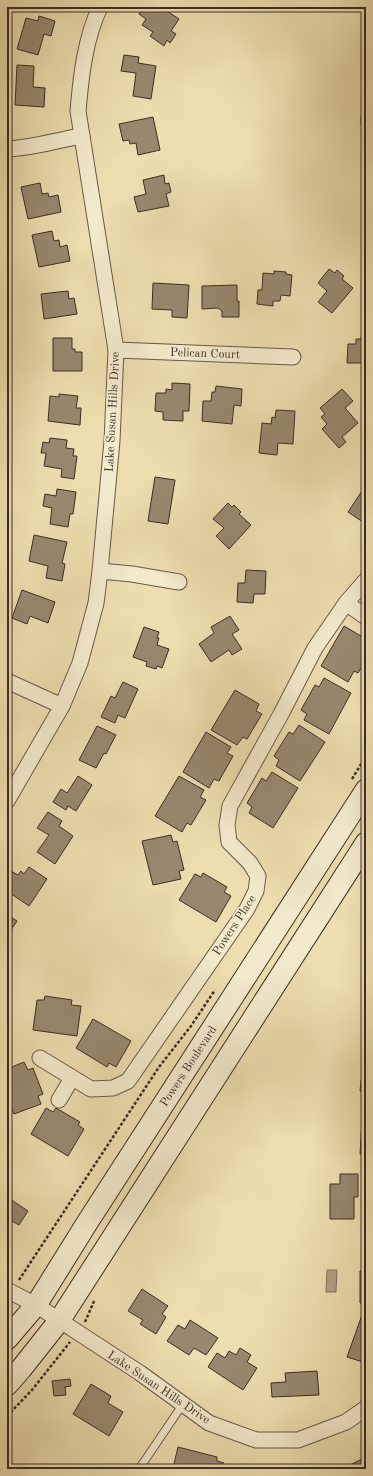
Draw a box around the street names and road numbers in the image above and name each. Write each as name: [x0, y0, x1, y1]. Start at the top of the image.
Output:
street label: Pelican Court: [170, 347, 240, 361]
street label: Lake Susan Hills Drive: [104, 351, 122, 473]
street label: Powers Place: [211, 893, 259, 958]
street label: Powers Boulevard: [158, 1024, 219, 1109]
street label: Lake Susan Hills Drive: [105, 1349, 212, 1427]

